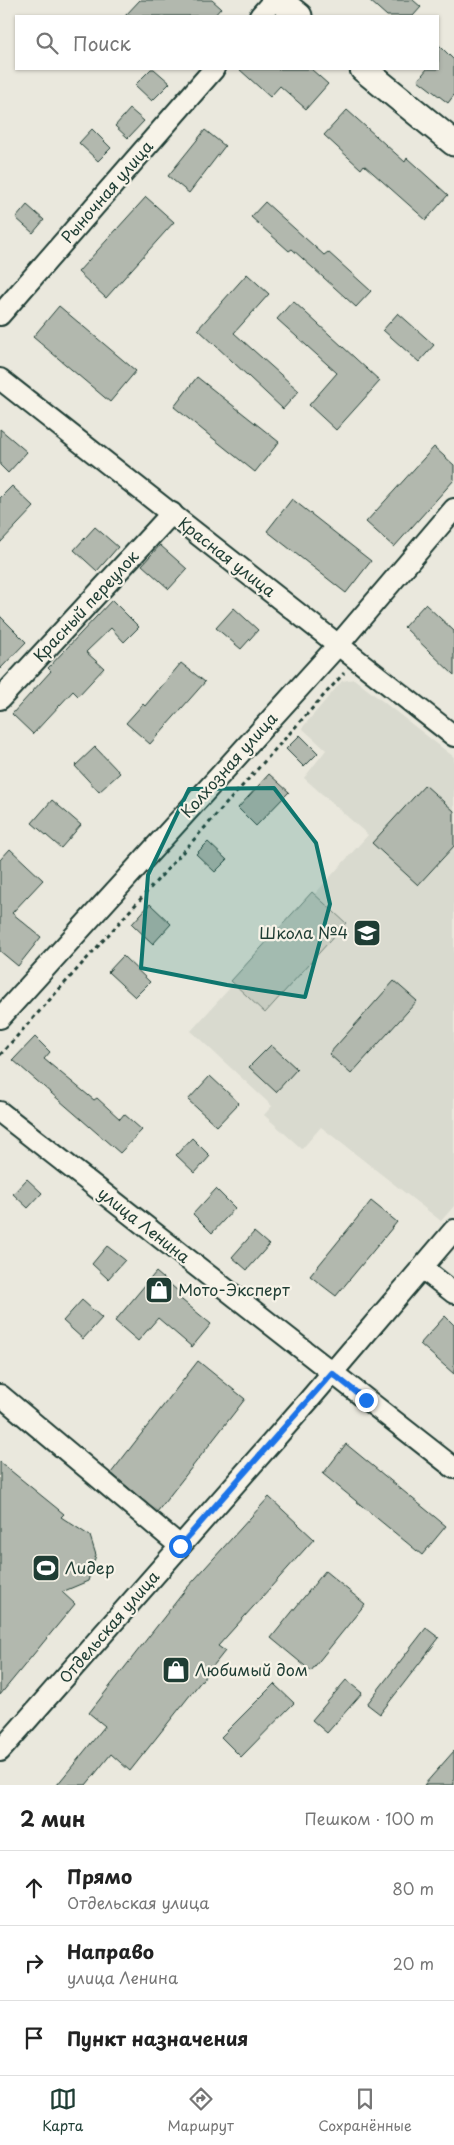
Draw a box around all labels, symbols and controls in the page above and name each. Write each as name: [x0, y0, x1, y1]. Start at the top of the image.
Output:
search box: [15, 15, 439, 70]
icon: search: [33, 29, 61, 57]
text: Поиск: [73, 29, 131, 57]
street label: Рыночная улица: [55, 135, 158, 248]
street label: Красная улица: [174, 511, 281, 602]
street label: Красный переулок: [27, 544, 144, 666]
street label: Колхозная улица: [174, 706, 282, 822]
school or university icon: Школа №4: [352, 918, 382, 948]
place label: Школа №4: [259, 920, 348, 944]
street label: улица Ленина: [93, 1181, 196, 1268]
shop icon: Мото-Эксперт: [144, 1275, 174, 1305]
place label: Мото-Эксперт: [178, 1277, 290, 1301]
route end: [355, 1389, 378, 1412]
route start: [169, 1535, 192, 1558]
sports icon: Лидер: [31, 1553, 61, 1583]
place label: Лидер: [65, 1555, 115, 1579]
street label: Отдельская улица: [52, 1565, 164, 1688]
shop icon: Любимый дом: [161, 1655, 191, 1685]
place label: Любимый дом: [195, 1657, 308, 1681]
text: 2 мин: [20, 1802, 85, 1834]
text: Пешком · 100 m: [304, 1806, 434, 1830]
text: Прямо: [67, 1862, 132, 1890]
icon: ahead: [20, 1874, 48, 1902]
text: 80 m: [392, 1876, 434, 1900]
text: Отдельская улица: [67, 1890, 209, 1914]
text: Направо: [67, 1937, 154, 1965]
icon: right: [20, 1949, 48, 1977]
text: 20 m: [393, 1951, 434, 1975]
text: улица Ленина: [67, 1965, 178, 1989]
icon: arrive: [20, 2024, 48, 2052]
text: Пункт назначения: [67, 2024, 248, 2052]
tab: Карта: [42, 2085, 83, 2136]
tab: Маршрут: [168, 2085, 234, 2136]
tab: Сохранённые: [318, 2085, 412, 2136]

